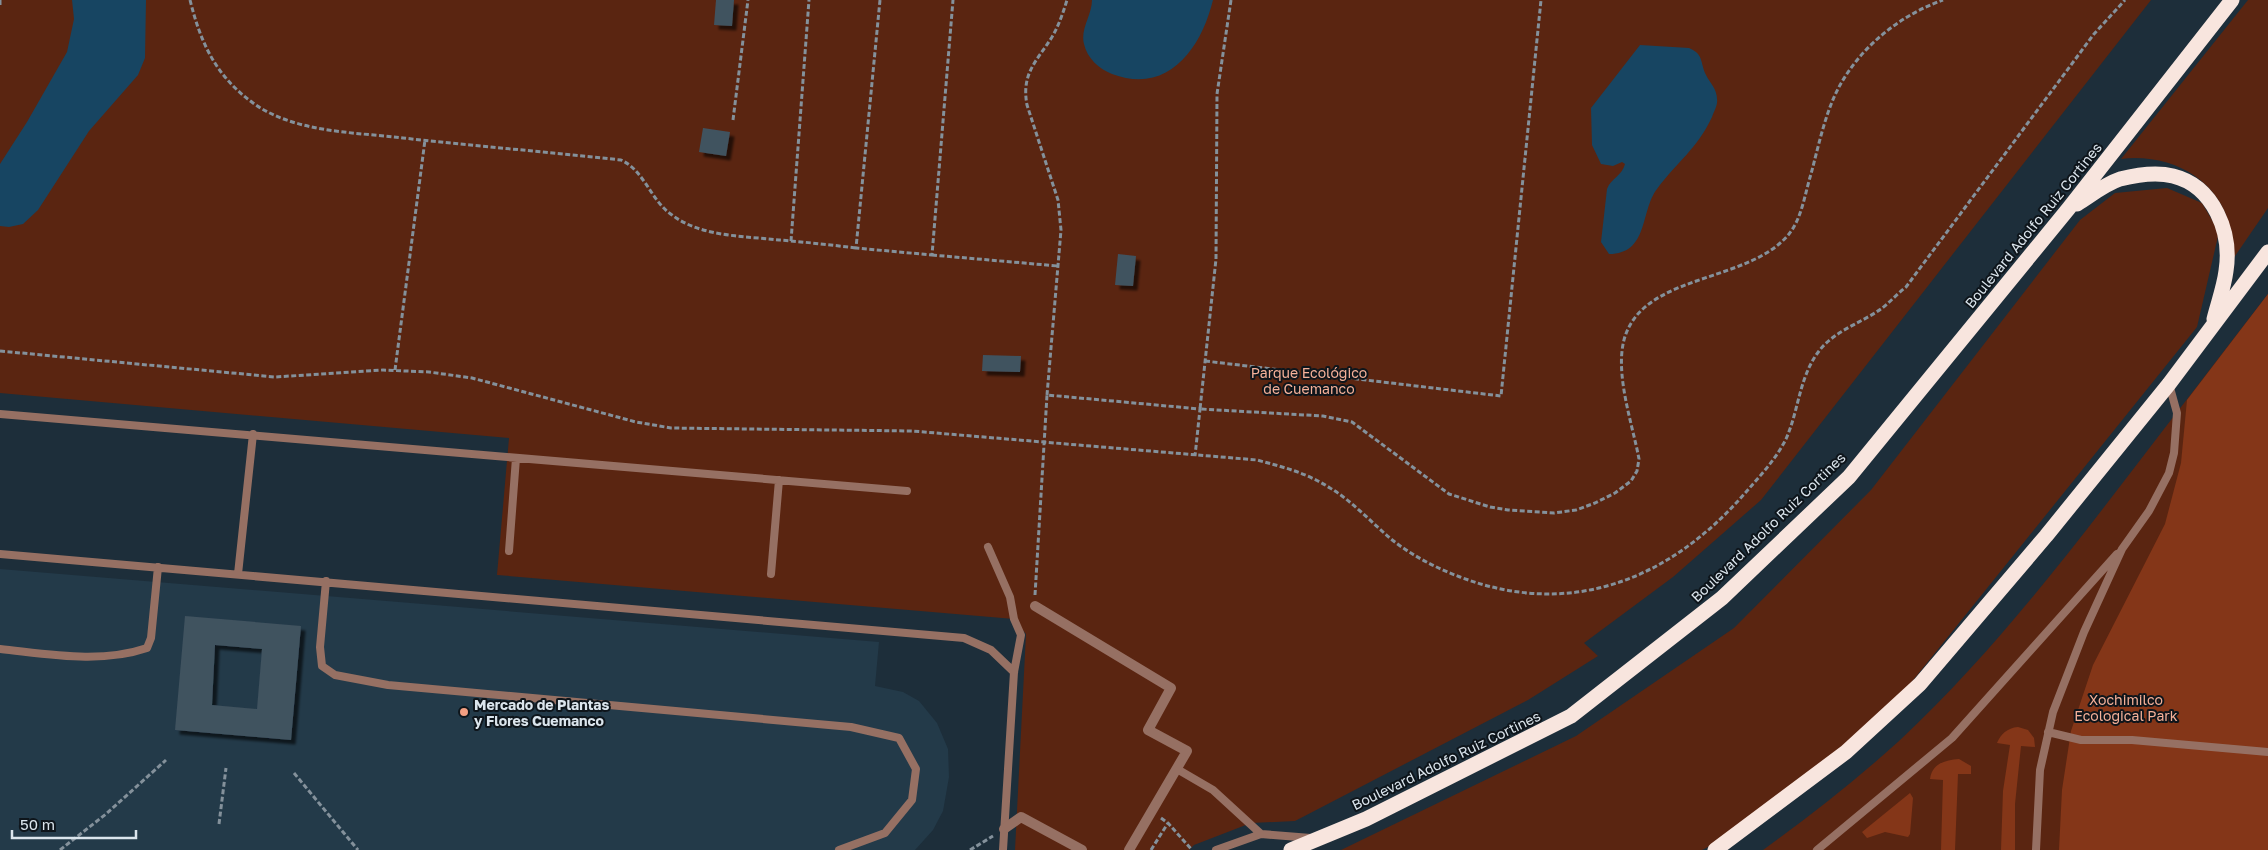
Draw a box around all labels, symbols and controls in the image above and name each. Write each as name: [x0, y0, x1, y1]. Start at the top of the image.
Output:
street label: Boulevard Adolfo Ruiz Cortines: [1961, 139, 2105, 311]
park label: Parque Ecológico de Cuemanco: [1251, 364, 1367, 397]
street label: Boulevard Adolfo Ruiz Cortines: [1687, 449, 1849, 605]
park label: Xochimilco Ecological Park: [2074, 691, 2178, 724]
place label: Mercado de Plantas y Flores Cuemanco: [474, 696, 609, 729]
marker: Mercado de Plantas y Flores Cuemanco: [458, 706, 470, 718]
street label: Boulevard Adolfo Ruiz Cortines: [1349, 707, 1543, 813]
scale bar: [12, 808, 136, 840]
text: 50 m: [20, 815, 55, 833]

